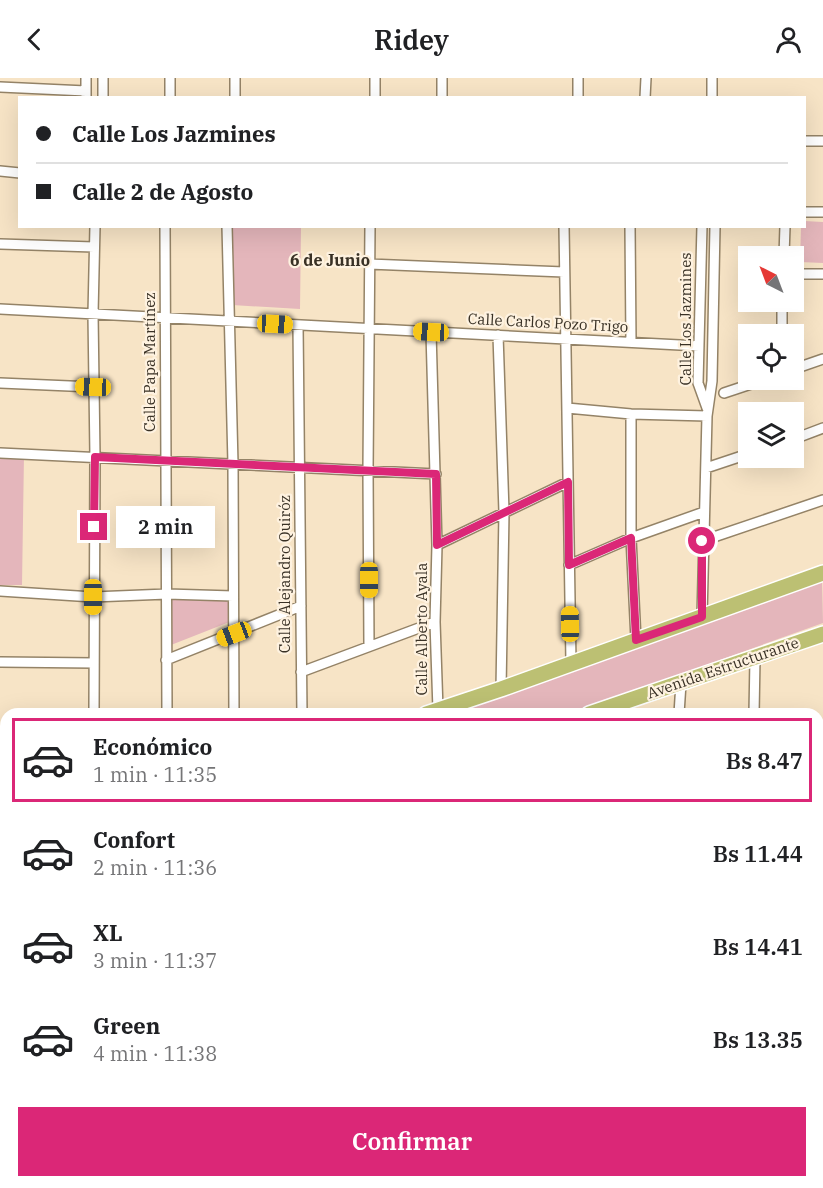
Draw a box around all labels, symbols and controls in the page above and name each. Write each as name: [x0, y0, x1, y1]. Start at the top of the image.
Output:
text: Ridey: [374, 22, 449, 57]
icon: back: [18, 23, 51, 56]
icon: person: [772, 23, 805, 56]
text: Calle Los Jazmines: [72, 119, 276, 148]
text: Calle 2 de Agosto: [72, 177, 253, 206]
north arrow: [738, 246, 804, 312]
map controls: [738, 246, 804, 468]
district label: 6 de Junio: [290, 250, 370, 270]
street label: Calle Los Jazmines: [676, 252, 695, 386]
street label: Calle Papa Martínez: [140, 292, 159, 432]
street label: Calle Carlos Pozo Trigo: [467, 309, 629, 336]
car: [257, 314, 293, 334]
car: [413, 322, 449, 342]
button: locate: [738, 324, 804, 390]
car: [75, 377, 111, 397]
button: layers: [738, 402, 804, 468]
street label: Calle Alejandro Quiróz: [275, 495, 294, 653]
callout: 2 min: [115, 506, 214, 548]
route end: [80, 513, 107, 540]
text: 2 min: [138, 513, 193, 540]
route start: [688, 527, 715, 554]
car: [360, 562, 378, 598]
street label: Calle Alberto Ayala: [412, 563, 431, 695]
car: [84, 579, 102, 615]
car: [561, 606, 579, 642]
car: [214, 619, 254, 649]
street label: Avenida Estructurante: [644, 633, 801, 702]
text: Económico: [93, 732, 212, 761]
icon: car: [21, 733, 75, 787]
text: Bs 8.47: [726, 746, 803, 775]
text: 1 min · 11:35: [93, 761, 217, 788]
text: Confort: [93, 825, 175, 854]
icon: car: [21, 826, 75, 880]
text: Bs 11.44: [713, 839, 803, 868]
text: 2 min · 11:36: [93, 854, 217, 881]
text: XL: [93, 918, 123, 947]
icon: car: [21, 919, 75, 973]
text: Bs 14.41: [713, 932, 803, 961]
text: 3 min · 11:37: [93, 947, 217, 974]
text: Green: [93, 1011, 160, 1040]
icon: car: [21, 1012, 75, 1066]
text: Bs 13.35: [713, 1025, 803, 1054]
text: 4 min · 11:38: [93, 1040, 217, 1067]
button: Confirmar: [18, 1107, 806, 1176]

